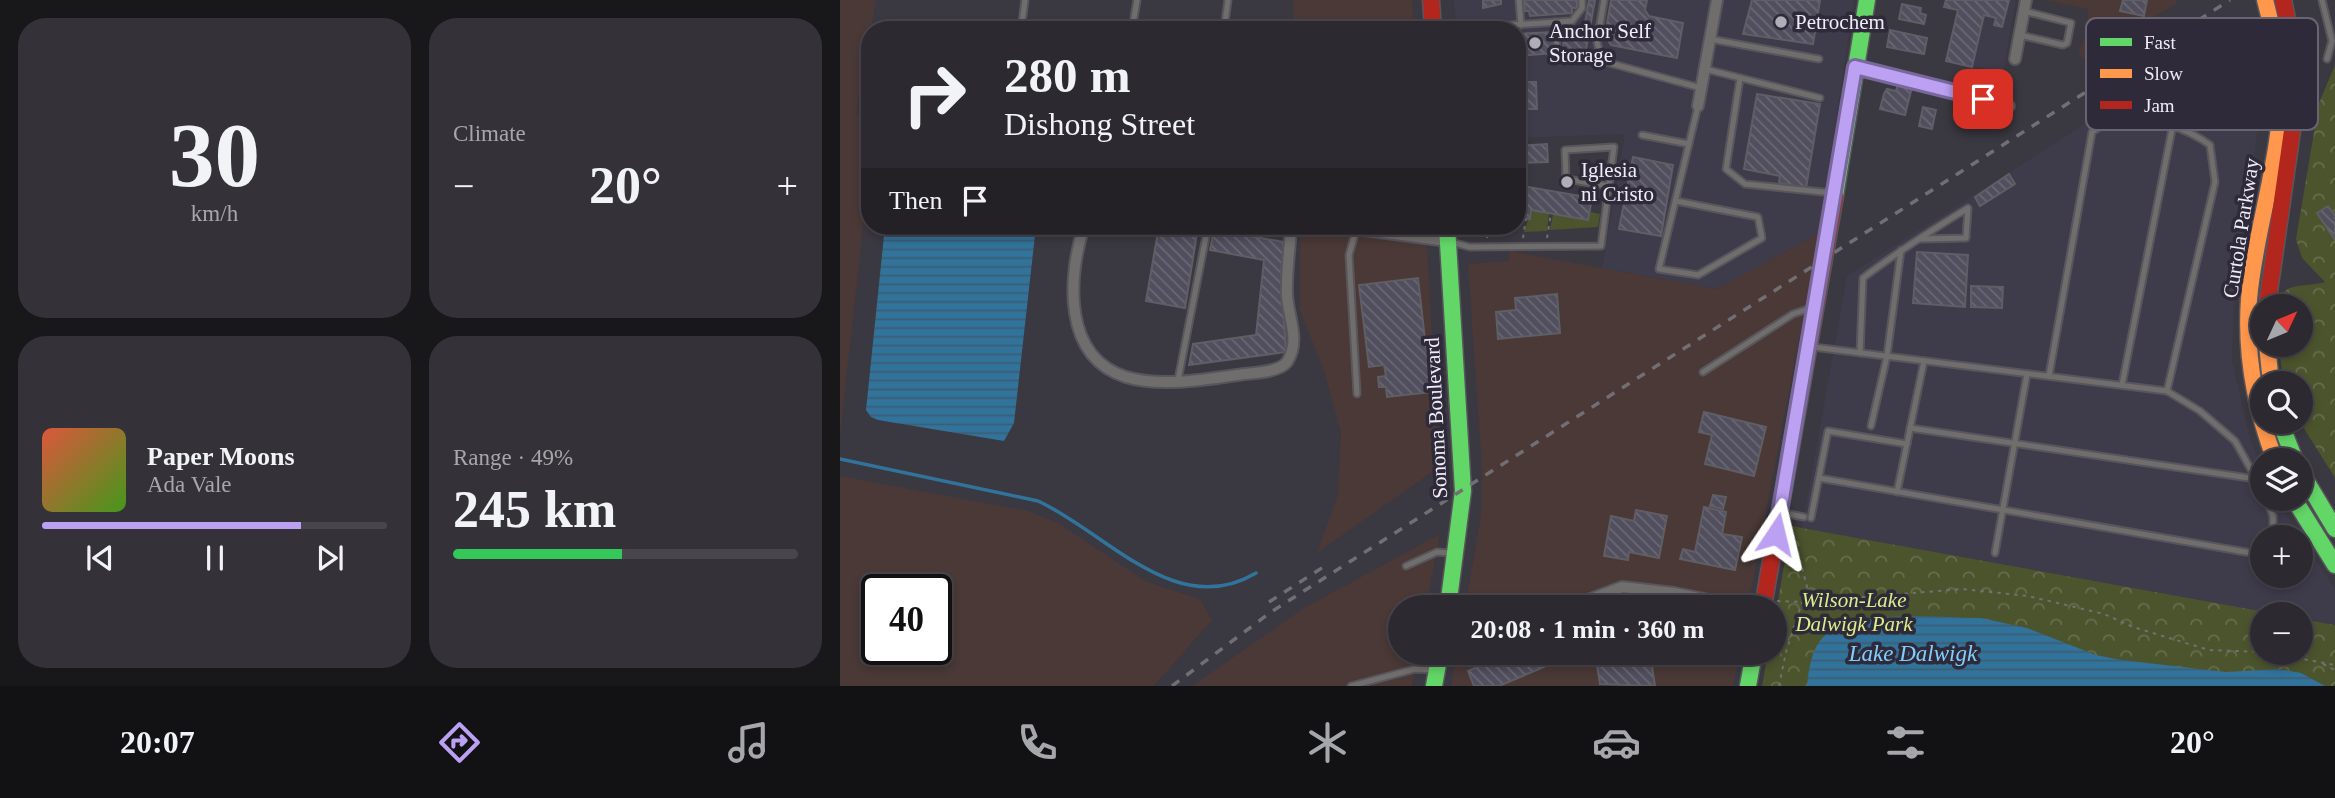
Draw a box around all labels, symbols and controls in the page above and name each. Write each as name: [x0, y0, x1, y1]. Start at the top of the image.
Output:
place label: Petrochem: [1795, 10, 1885, 34]
marker: Petrochem: [1773, 14, 1789, 30]
legend: [2086, 18, 2318, 130]
place label: Anchor Self Storage: [1549, 19, 1651, 67]
text: Fast: [2144, 32, 2176, 53]
marker: Anchor Self Storage: [1527, 35, 1543, 51]
text: 280 m: [1004, 48, 1131, 103]
icon: right: [889, 49, 980, 140]
text: Slow: [2144, 63, 2183, 84]
pin: [1953, 69, 2013, 129]
icon: arrive: [1964, 80, 2002, 118]
text: Jam: [2144, 95, 2175, 116]
text: 30: [169, 105, 260, 206]
text: Dishong Street: [1004, 106, 1195, 142]
text: Climate: [453, 121, 526, 146]
street label: Curtola Parkway: [2218, 156, 2264, 300]
text: 20°: [589, 157, 662, 214]
place label: Iglesia ni Cristo: [1581, 158, 1654, 206]
text: −: [453, 165, 474, 207]
text: +: [777, 165, 798, 207]
marker: Iglesia ni Cristo: [1559, 174, 1575, 190]
icon: arrive: [956, 182, 994, 220]
text: Then: [889, 186, 942, 215]
text: km/h: [191, 201, 238, 226]
north arrow: [2250, 294, 2314, 357]
map controls: [2250, 294, 2313, 665]
street label: Sonoma Boulevard: [1420, 336, 1452, 499]
button: search: [2250, 371, 2313, 434]
text: Paper Moons: [147, 442, 295, 471]
text: Range · 49%: [453, 445, 573, 470]
button: layers: [2250, 448, 2313, 511]
text: Ada Vale: [147, 472, 232, 497]
text: 245 km: [453, 481, 616, 538]
position arrow: [1739, 497, 1813, 571]
button: +: [2250, 525, 2313, 588]
icon: previous: [81, 539, 119, 577]
icon: pause: [196, 539, 234, 577]
icon: next: [311, 539, 349, 577]
speed limit sign: 40: [861, 574, 952, 665]
park label: Wilson-Lake Dalwigk Park: [1794, 588, 1913, 636]
button: −: [2250, 602, 2313, 665]
text: 20:08 · 1 min · 360 m: [1471, 615, 1705, 644]
water label: Lake Dalwigk: [1848, 641, 1978, 666]
icon: directions: [435, 718, 484, 767]
icon: music: [724, 718, 773, 767]
icon: phone: [1013, 718, 1062, 767]
icon: climate: [1303, 718, 1352, 767]
icon: car: [1592, 718, 1641, 767]
icon: filters: [1881, 718, 1930, 767]
text: 20:07: [120, 724, 195, 760]
text: 20°: [2170, 724, 2215, 760]

